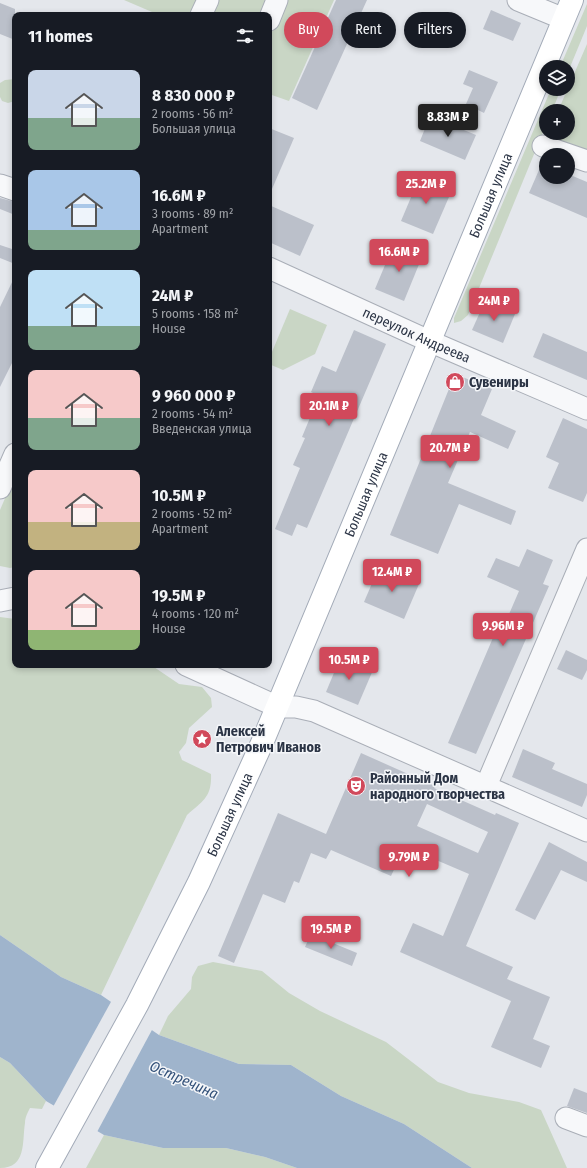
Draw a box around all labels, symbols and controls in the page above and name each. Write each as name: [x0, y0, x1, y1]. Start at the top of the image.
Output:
chip: Buy: [284, 12, 333, 48]
chip: Rent: [341, 12, 396, 48]
chip: Filters: [404, 12, 466, 48]
icon: filters: [234, 25, 256, 47]
text: 11 homes: [28, 26, 93, 47]
map controls: [539, 60, 575, 184]
button: layers: [539, 60, 575, 96]
text: 8 830 000 ₽: [152, 85, 235, 106]
icon: home: [60, 86, 108, 134]
pin: 8.83M ₽: [411, 104, 485, 138]
button: +: [539, 104, 575, 140]
text: 2 rooms · 56 m²: [152, 106, 233, 121]
text: 8.83M ₽: [427, 109, 469, 124]
text: Большая улица: [152, 121, 236, 136]
button: −: [539, 148, 575, 184]
street label: Большая улица: [465, 150, 516, 240]
pin: 25.2M ₽: [389, 171, 463, 205]
text: 25.2M ₽: [406, 176, 446, 191]
text: 16.6M ₽: [152, 185, 206, 206]
icon: home: [60, 186, 108, 234]
text: 3 rooms · 89 m²: [152, 206, 234, 221]
text: Apartment: [152, 221, 208, 236]
pin: 16.6M ₽: [362, 239, 436, 273]
text: 16.6M ₽: [378, 244, 420, 259]
text: 24M ₽: [152, 285, 193, 306]
icon: home: [60, 286, 108, 334]
pin: 24M ₽: [466, 288, 522, 322]
text: 24M ₽: [478, 293, 510, 308]
street label: переулок Андреева: [360, 303, 473, 366]
text: 5 rooms · 158 m²: [152, 306, 239, 321]
text: House: [152, 321, 186, 336]
shop icon: Сувениры: [444, 371, 466, 393]
place label: Сувениры: [469, 374, 529, 391]
text: 9 960 000 ₽: [152, 385, 235, 406]
icon: home: [60, 386, 108, 434]
pin: 20.1M ₽: [292, 393, 366, 427]
text: 20.1M ₽: [309, 398, 349, 413]
text: 2 rooms · 54 m²: [152, 406, 233, 421]
text: Введенская улица: [152, 421, 252, 436]
pin: 20.7M ₽: [413, 435, 487, 469]
text: 20.7M ₽: [430, 440, 470, 455]
street label: Большая улица: [340, 449, 391, 539]
text: 10.5M ₽: [152, 485, 206, 506]
icon: home: [60, 486, 108, 534]
text: 2 rooms · 52 m²: [152, 506, 232, 521]
text: Apartment: [152, 521, 208, 536]
pin: 12.4M ₽: [355, 559, 429, 593]
text: 12.4M ₽: [372, 564, 412, 579]
text: 19.5M ₽: [152, 585, 205, 606]
icon: home: [60, 586, 108, 634]
text: 4 rooms · 120 m²: [152, 606, 239, 621]
pin: 9.96M ₽: [466, 613, 540, 647]
text: 9.96M ₽: [482, 618, 524, 633]
text: House: [152, 621, 186, 636]
pin: 10.5M ₽: [312, 647, 386, 681]
text: 10.5M ₽: [328, 652, 370, 667]
place label: Алексей Петрович Иванов: [215, 723, 321, 756]
place icon: Алексей Петрович Иванов: [191, 728, 213, 750]
street label: Большая улица: [203, 770, 256, 859]
place label: Районный Дом народного творчества: [370, 770, 505, 803]
theatre icon: Районный Дом народного творчества: [345, 775, 367, 797]
pin: 9.79M ₽: [372, 844, 446, 878]
text: 9.79M ₽: [389, 849, 429, 864]
pin: 19.5M ₽: [294, 916, 368, 950]
text: 19.5M ₽: [311, 921, 351, 936]
water label: Остречина: [147, 1057, 221, 1103]

